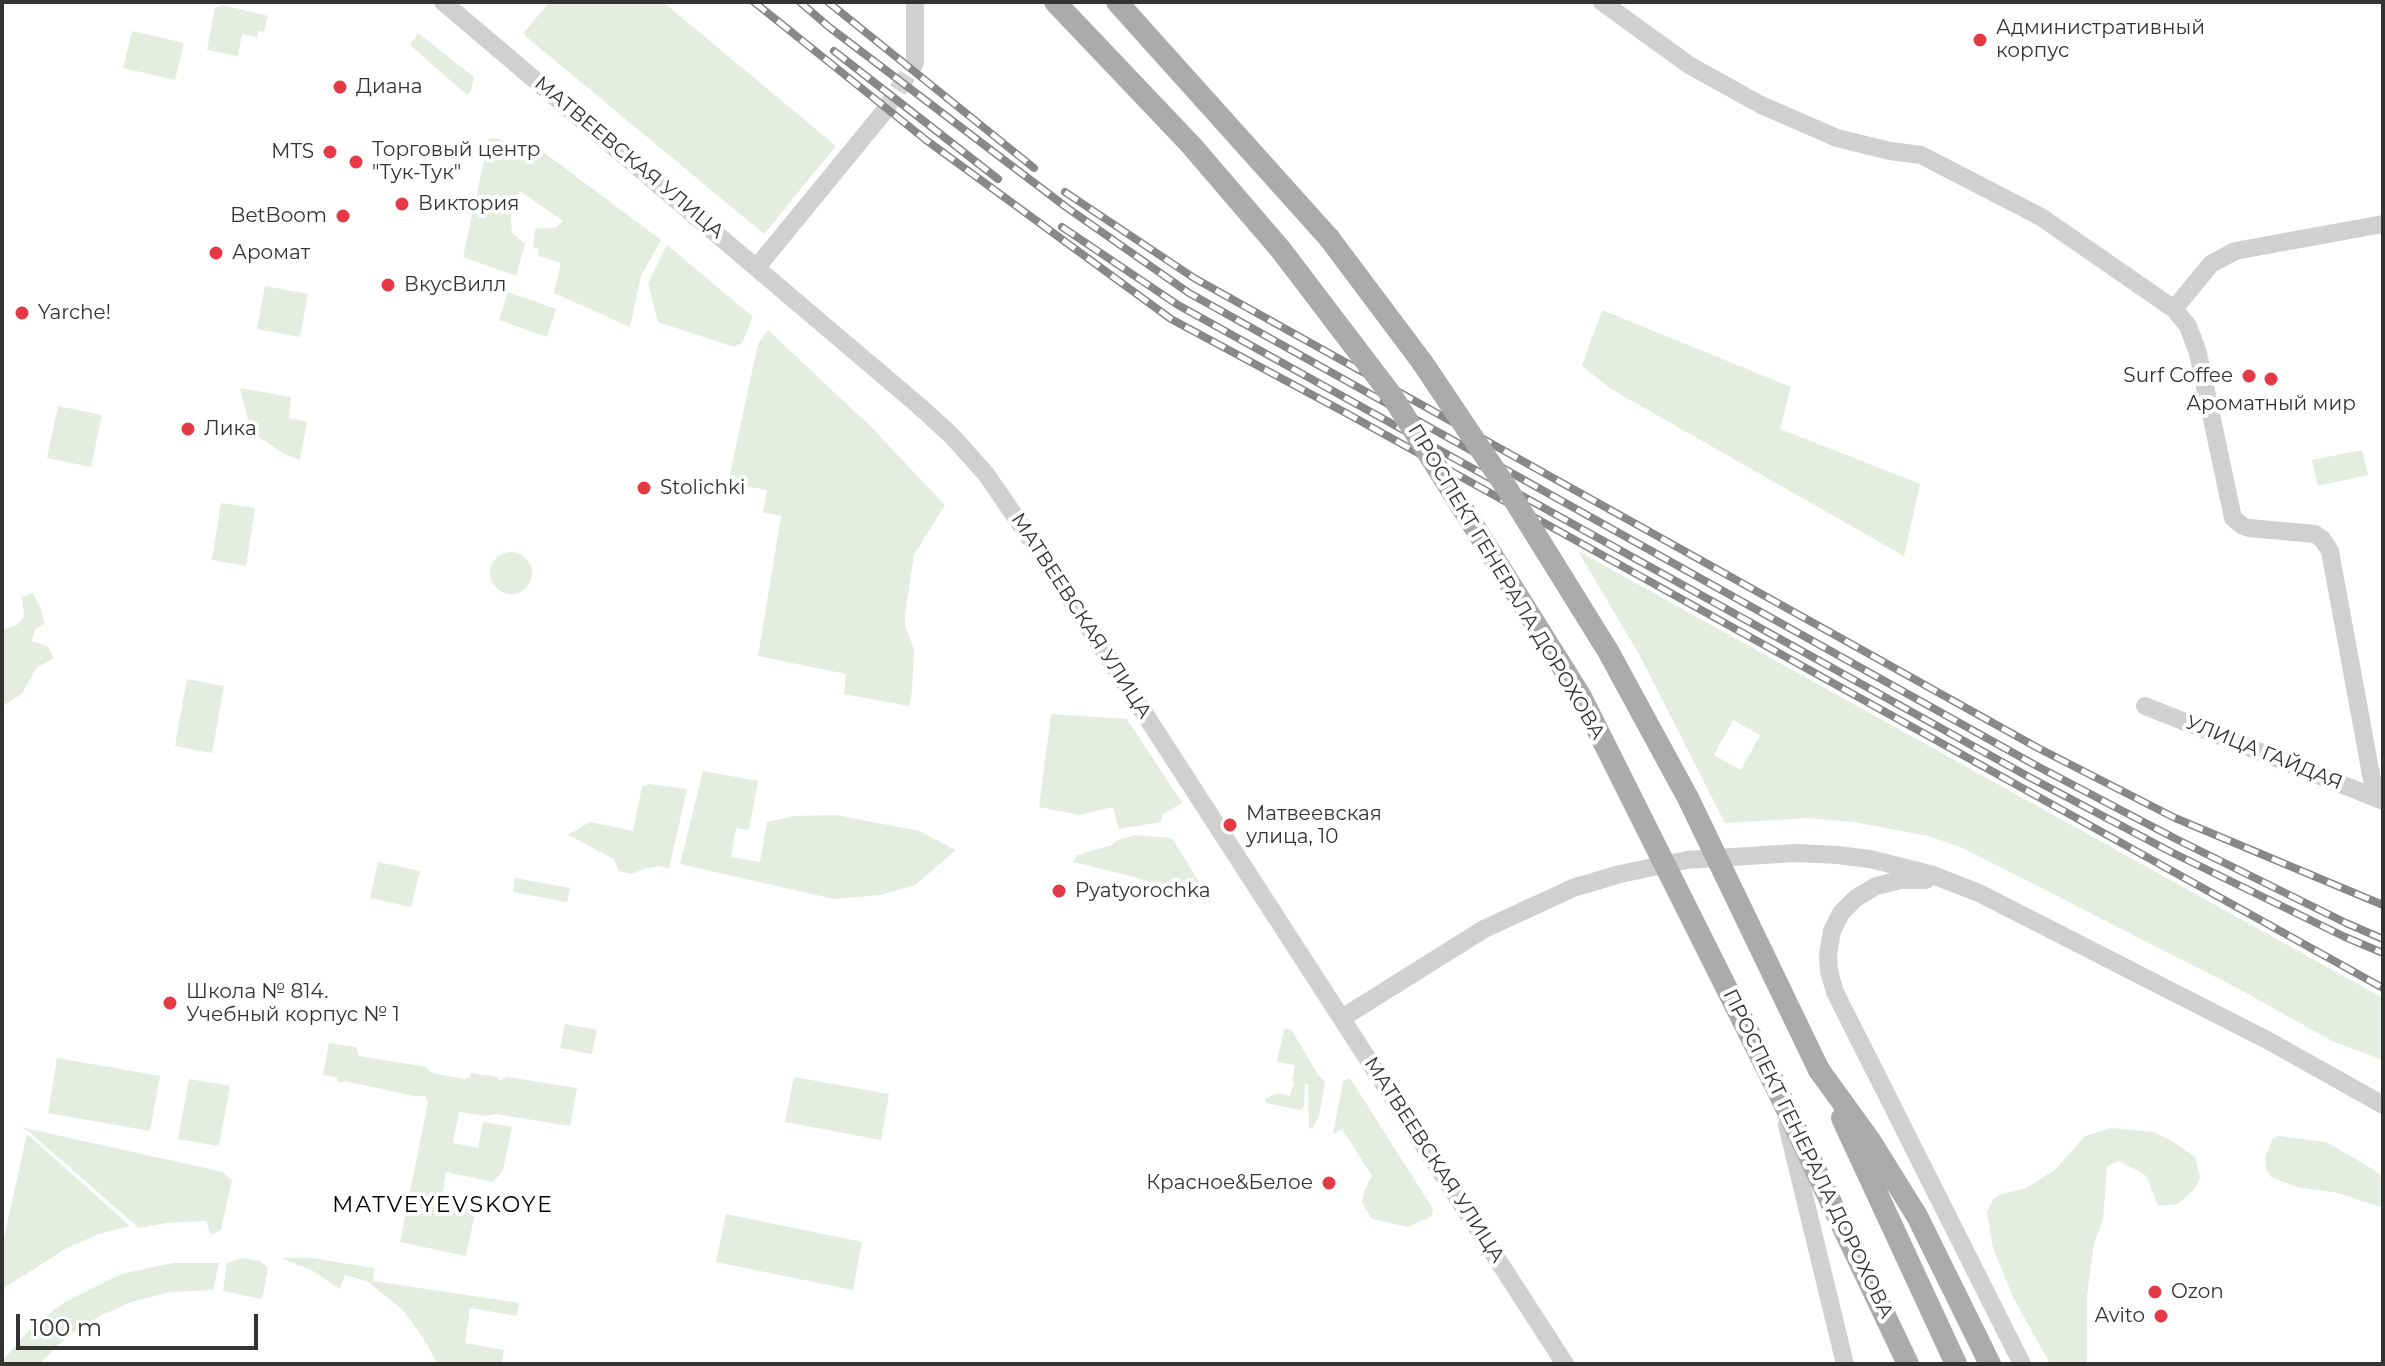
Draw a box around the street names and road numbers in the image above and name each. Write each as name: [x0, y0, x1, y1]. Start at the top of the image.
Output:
street label: МАТВЕЕВСКАЯ УЛИЦА: [529, 72, 729, 244]
street label: ПРОСПЕКТ ГЕНЕРАЛА ДОРОХОВА: [1402, 420, 1610, 744]
street label: МАТВЕЕВСКАЯ УЛИЦА: [1006, 509, 1156, 723]
street label: УЛИЦА ГАЙДАЯ: [2182, 711, 2346, 795]
street label: ПРОСПЕКТ ГЕНЕРАЛА ДОРОХОВА: [1718, 986, 1898, 1322]
street label: МАТВЕЕВСКАЯ УЛИЦА: [1359, 1053, 1509, 1267]

